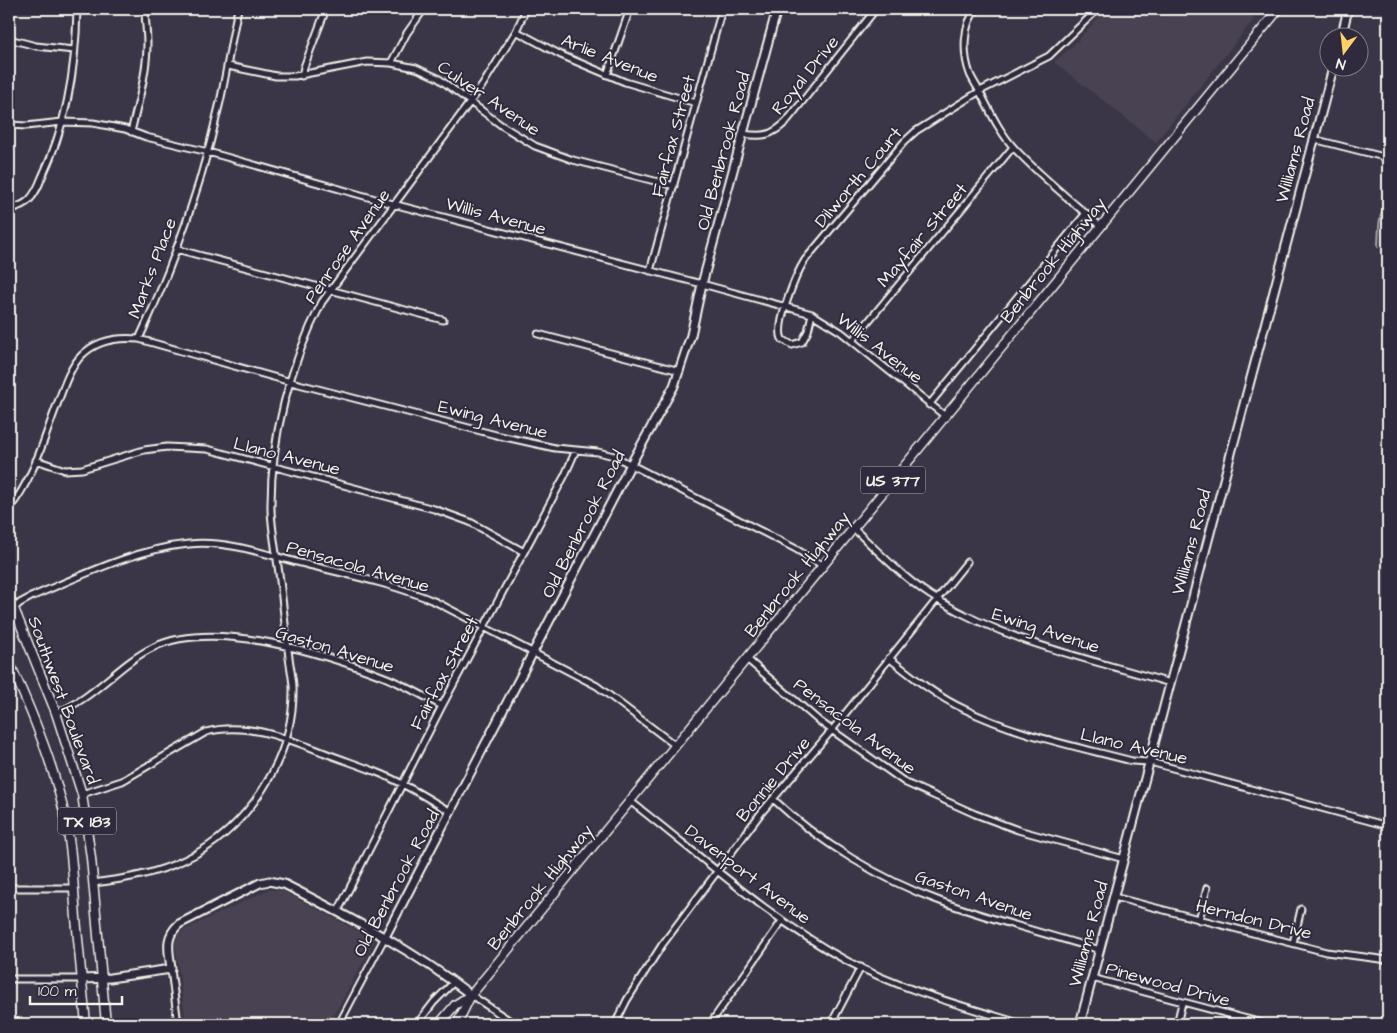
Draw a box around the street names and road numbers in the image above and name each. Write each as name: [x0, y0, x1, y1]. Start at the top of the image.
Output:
street label: Arlie Avenue: [558, 28, 662, 89]
street label: Royal Drive: [766, 30, 846, 121]
street label: Culver Avenue: [432, 55, 545, 142]
street label: Old Benbrook Road: [690, 69, 757, 233]
street label: Fairfax Street: [645, 72, 702, 200]
street label: Williams Road: [1269, 94, 1322, 206]
street label: Dilworth Court: [809, 121, 908, 233]
street label: Mayfair Street: [871, 177, 975, 293]
street label: Penrose Avenue: [299, 184, 396, 309]
street label: Willis Avenue: [443, 191, 549, 242]
street label: Benbrook Highway: [995, 192, 1113, 329]
street label: Marks Place: [122, 214, 183, 322]
street label: Willis Avenue: [832, 307, 928, 390]
street label: Ewing Avenue: [435, 394, 550, 446]
street label: Llano Avenue: [231, 431, 343, 482]
street label: Old Benbrook Road: [535, 446, 632, 602]
road number: US 377: [860, 466, 926, 494]
street label: Williams Road: [1165, 486, 1218, 598]
street label: Benbrook Highway: [739, 506, 857, 643]
street label: Pensacola Avenue: [283, 534, 432, 599]
street label: Ewing Avenue: [988, 601, 1103, 661]
street label: Fairfax Street: [404, 611, 485, 734]
street label: Southwest Boulevard: [21, 613, 106, 788]
street label: Gaston Avenue: [273, 620, 397, 679]
street label: Pensacola Avenue: [788, 672, 921, 781]
street label: Llano Avenue: [1078, 722, 1190, 771]
street label: Bonnie Drive: [730, 731, 817, 827]
street label: Old Benbrook Road: [347, 806, 446, 961]
road number: TX 183: [58, 808, 116, 834]
street label: Benbrook Highway: [482, 819, 600, 956]
street label: Davenport Avenue: [679, 819, 816, 930]
street label: Gaston Avenue: [912, 864, 1036, 927]
street label: Williams Road: [1062, 878, 1115, 990]
street label: Herndon Drive: [1193, 893, 1315, 946]
street label: Pinewood Drive: [1103, 956, 1233, 1013]

